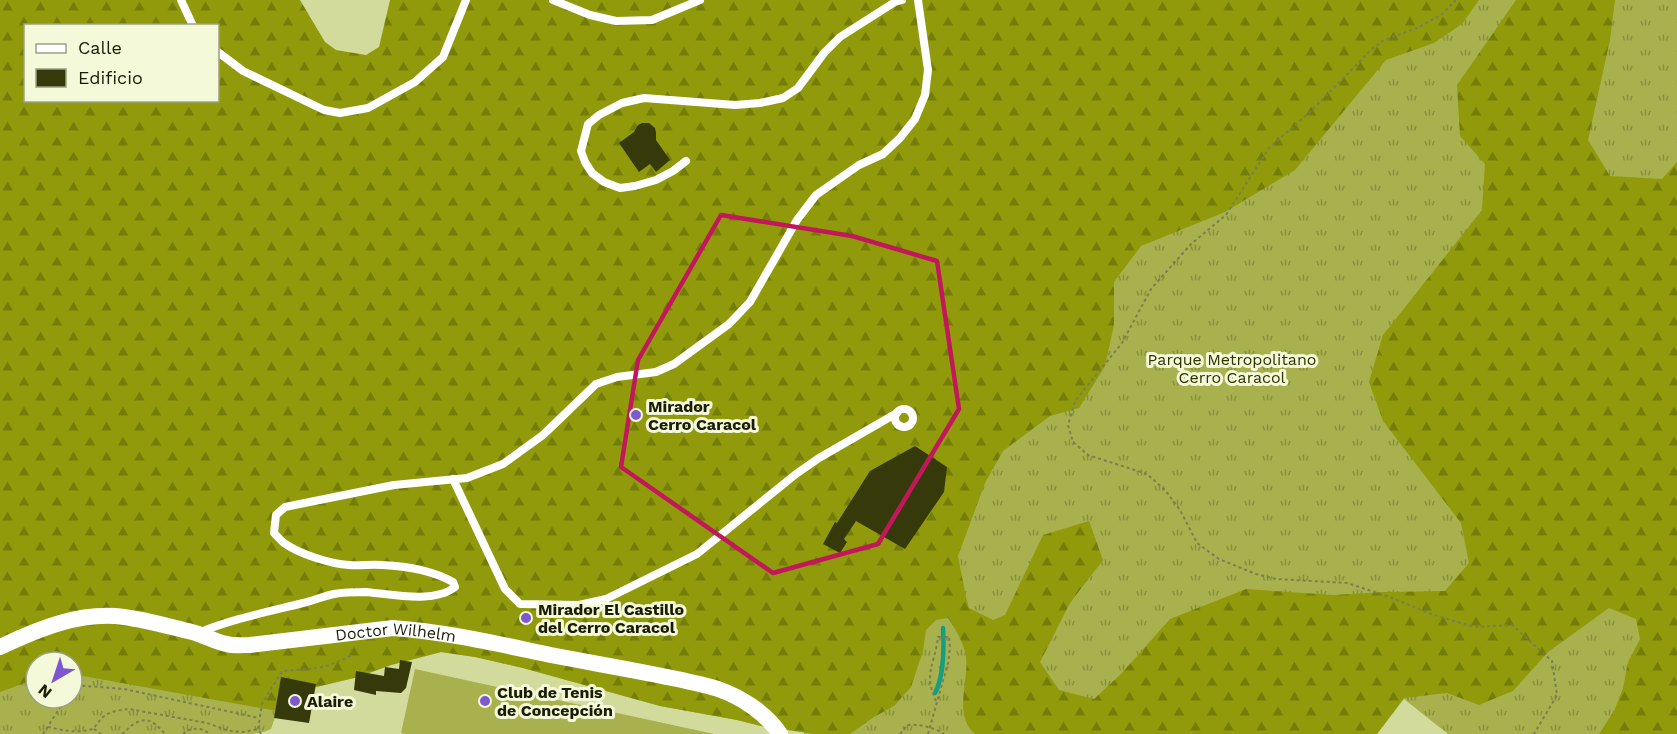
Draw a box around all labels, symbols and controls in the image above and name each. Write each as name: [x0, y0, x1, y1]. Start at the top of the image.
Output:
legend: [24, 24, 219, 102]
text: Calle: [78, 37, 122, 58]
text: Edificio: [78, 67, 143, 88]
park label: Parque Metropolitano Cerro Caracol: [1148, 350, 1316, 387]
place label: Mirador Cerro Caracol: [648, 397, 757, 434]
marker: Mirador Cerro Caracol: [629, 408, 643, 422]
place label: Mirador El Castillo del Cerro Caracol: [538, 600, 685, 637]
marker: Mirador El Castillo del Cerro Caracol: [519, 611, 533, 625]
street label: Doctor Wilhelm: [334, 618, 458, 645]
north arrow: [24, 650, 84, 710]
text: N: [34, 680, 55, 702]
place label: Club de Tenis de Concepción: [497, 683, 613, 720]
place label: Alaire: [307, 692, 353, 711]
marker: Alaire: [288, 694, 302, 708]
marker: Club de Tenis de Concepción: [478, 694, 492, 708]

